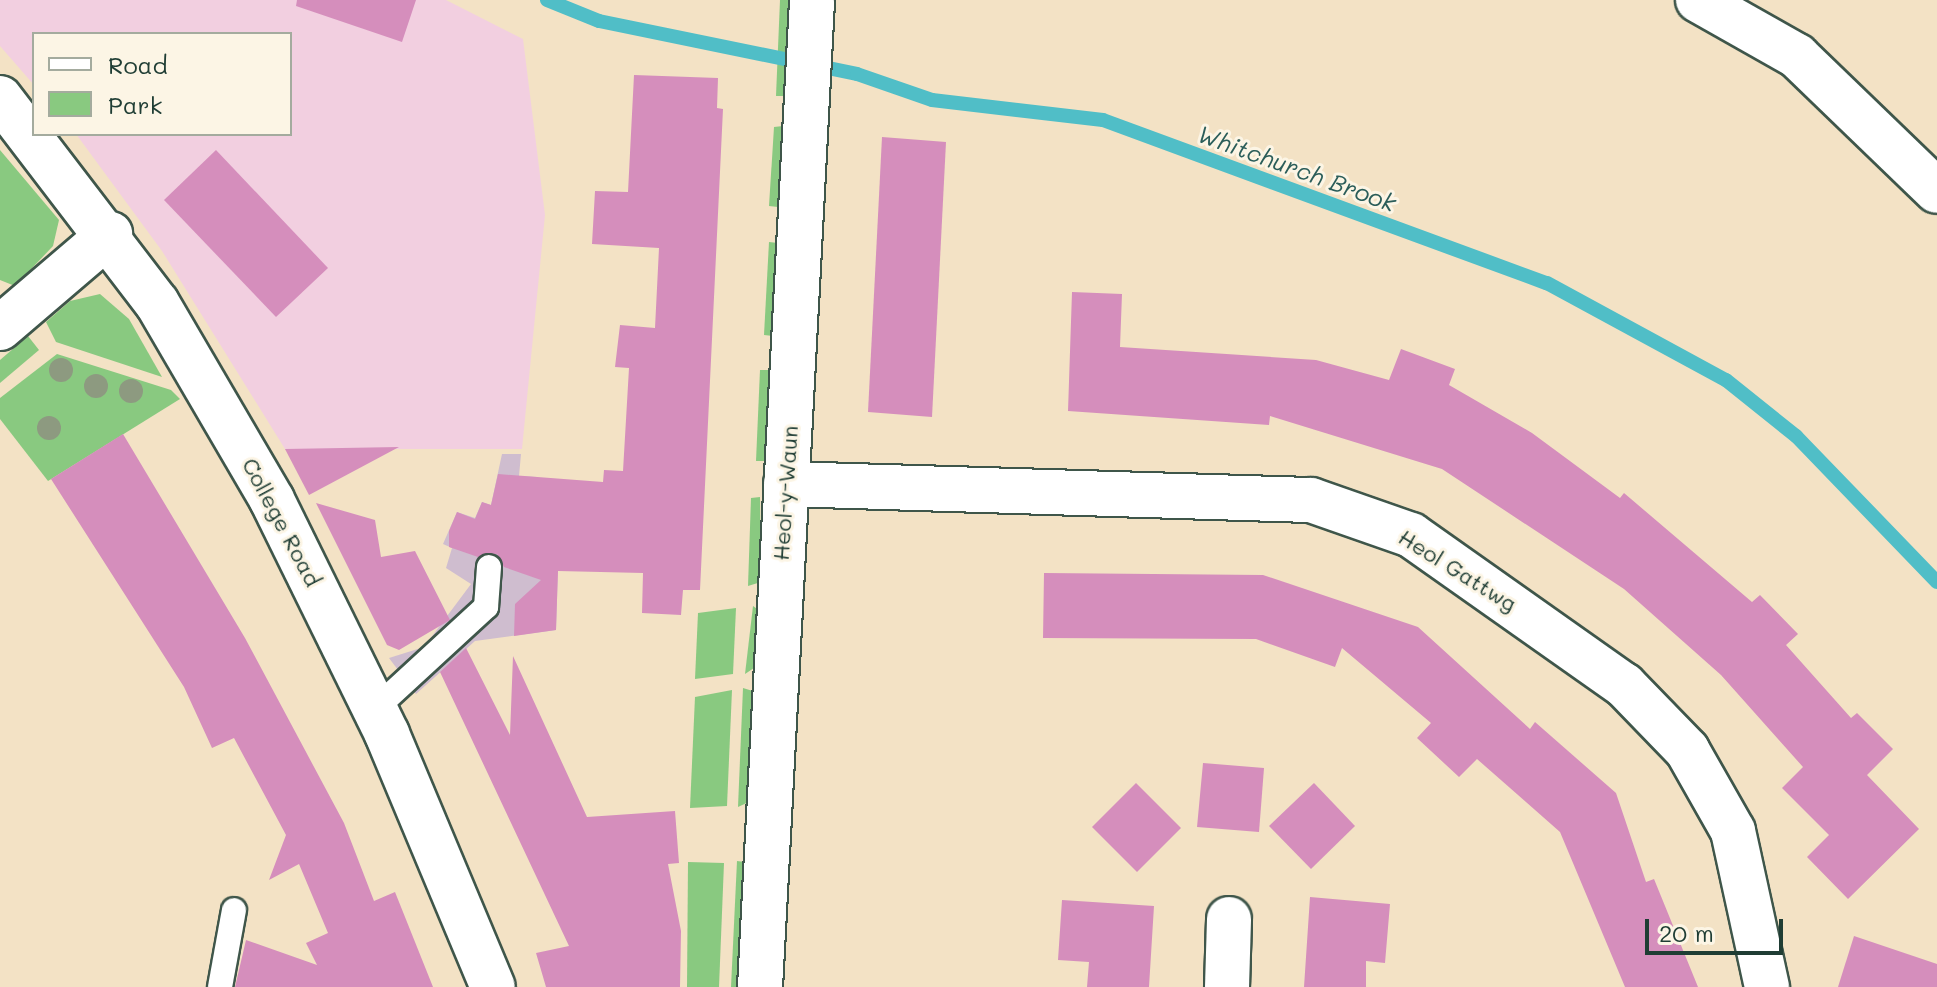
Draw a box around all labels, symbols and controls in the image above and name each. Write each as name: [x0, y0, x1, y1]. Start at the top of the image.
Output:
legend: [32, 32, 292, 136]
text: Road: [108, 49, 168, 80]
text: Park: [108, 89, 162, 120]
water label: Whitchurch Brook: [1194, 119, 1400, 217]
street label: Heol-y-Waun: [767, 425, 803, 561]
street label: College Road: [237, 453, 327, 591]
street label: Heol Gattwg: [1394, 523, 1522, 617]
scale bar: [1649, 903, 1787, 953]
text: 20 m: [1659, 917, 1714, 948]

